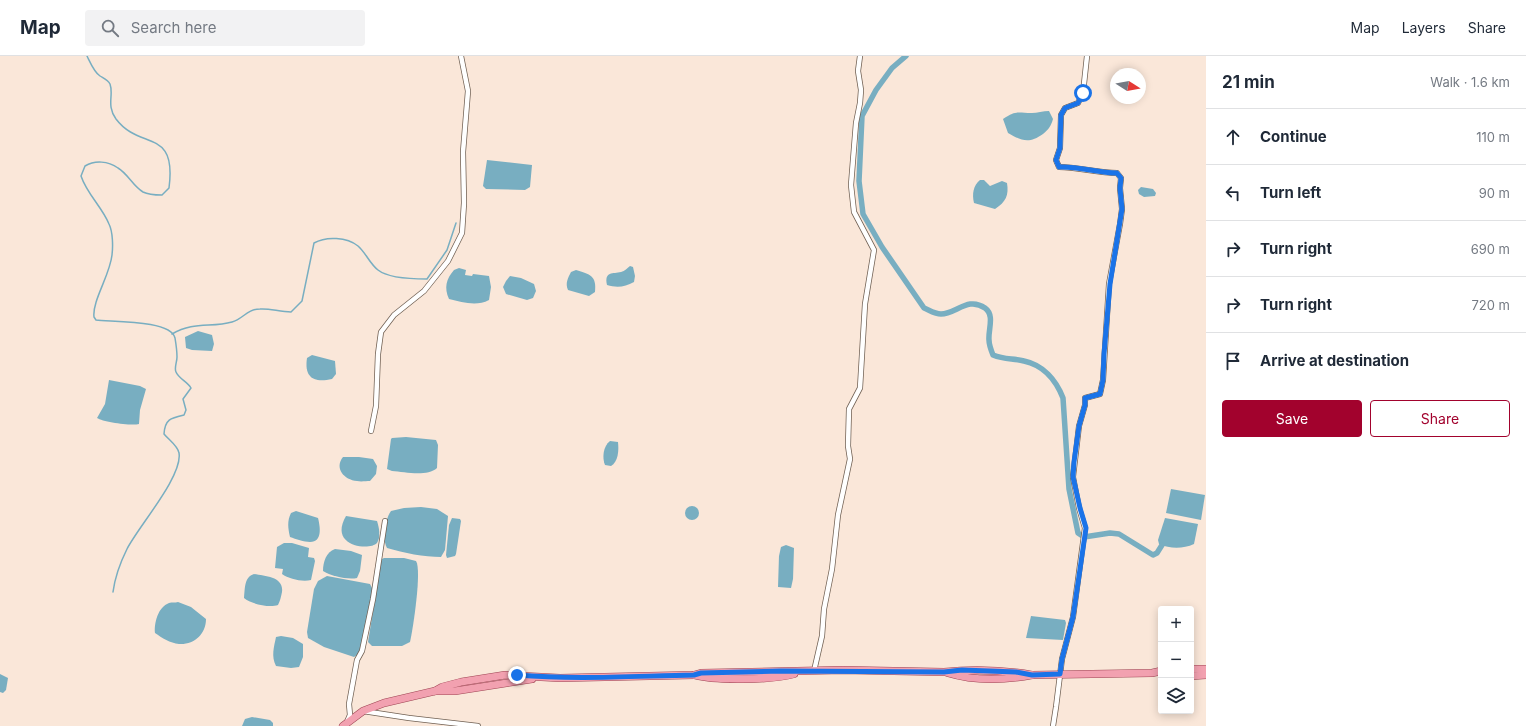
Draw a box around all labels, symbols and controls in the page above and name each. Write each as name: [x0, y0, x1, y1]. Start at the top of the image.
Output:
search box: [85, 10, 365, 46]
text: Map: [20, 16, 61, 39]
icon: search: [99, 17, 121, 39]
text: Search here: [131, 18, 216, 37]
text: Map: [1351, 19, 1380, 36]
text: Layers: [1402, 19, 1446, 36]
text: Share: [1468, 19, 1506, 36]
north arrow: [1110, 68, 1146, 104]
text: 21 min: [1222, 72, 1275, 92]
text: Walk · 1.6 km: [1430, 74, 1510, 90]
route start: [1074, 84, 1092, 102]
icon: ahead: [1222, 126, 1244, 148]
text: Continue: [1260, 127, 1327, 146]
text: 110 m: [1476, 129, 1510, 145]
icon: left: [1222, 182, 1244, 204]
text: Turn left: [1260, 183, 1321, 202]
text: 90 m: [1479, 185, 1510, 201]
icon: right: [1222, 238, 1244, 260]
text: Turn right: [1260, 239, 1332, 258]
text: 690 m: [1471, 241, 1510, 257]
icon: right: [1222, 294, 1244, 316]
text: Turn right: [1260, 295, 1332, 314]
text: 720 m: [1471, 297, 1510, 313]
icon: arrive: [1222, 350, 1244, 372]
text: Arrive at destination: [1260, 351, 1409, 370]
button: Save: [1222, 400, 1362, 437]
button: Share: [1370, 400, 1510, 437]
map controls: [1158, 606, 1194, 714]
button: +: [1158, 606, 1194, 642]
button: −: [1158, 642, 1194, 678]
route end: [508, 666, 526, 684]
button: layers: [1158, 678, 1194, 714]

